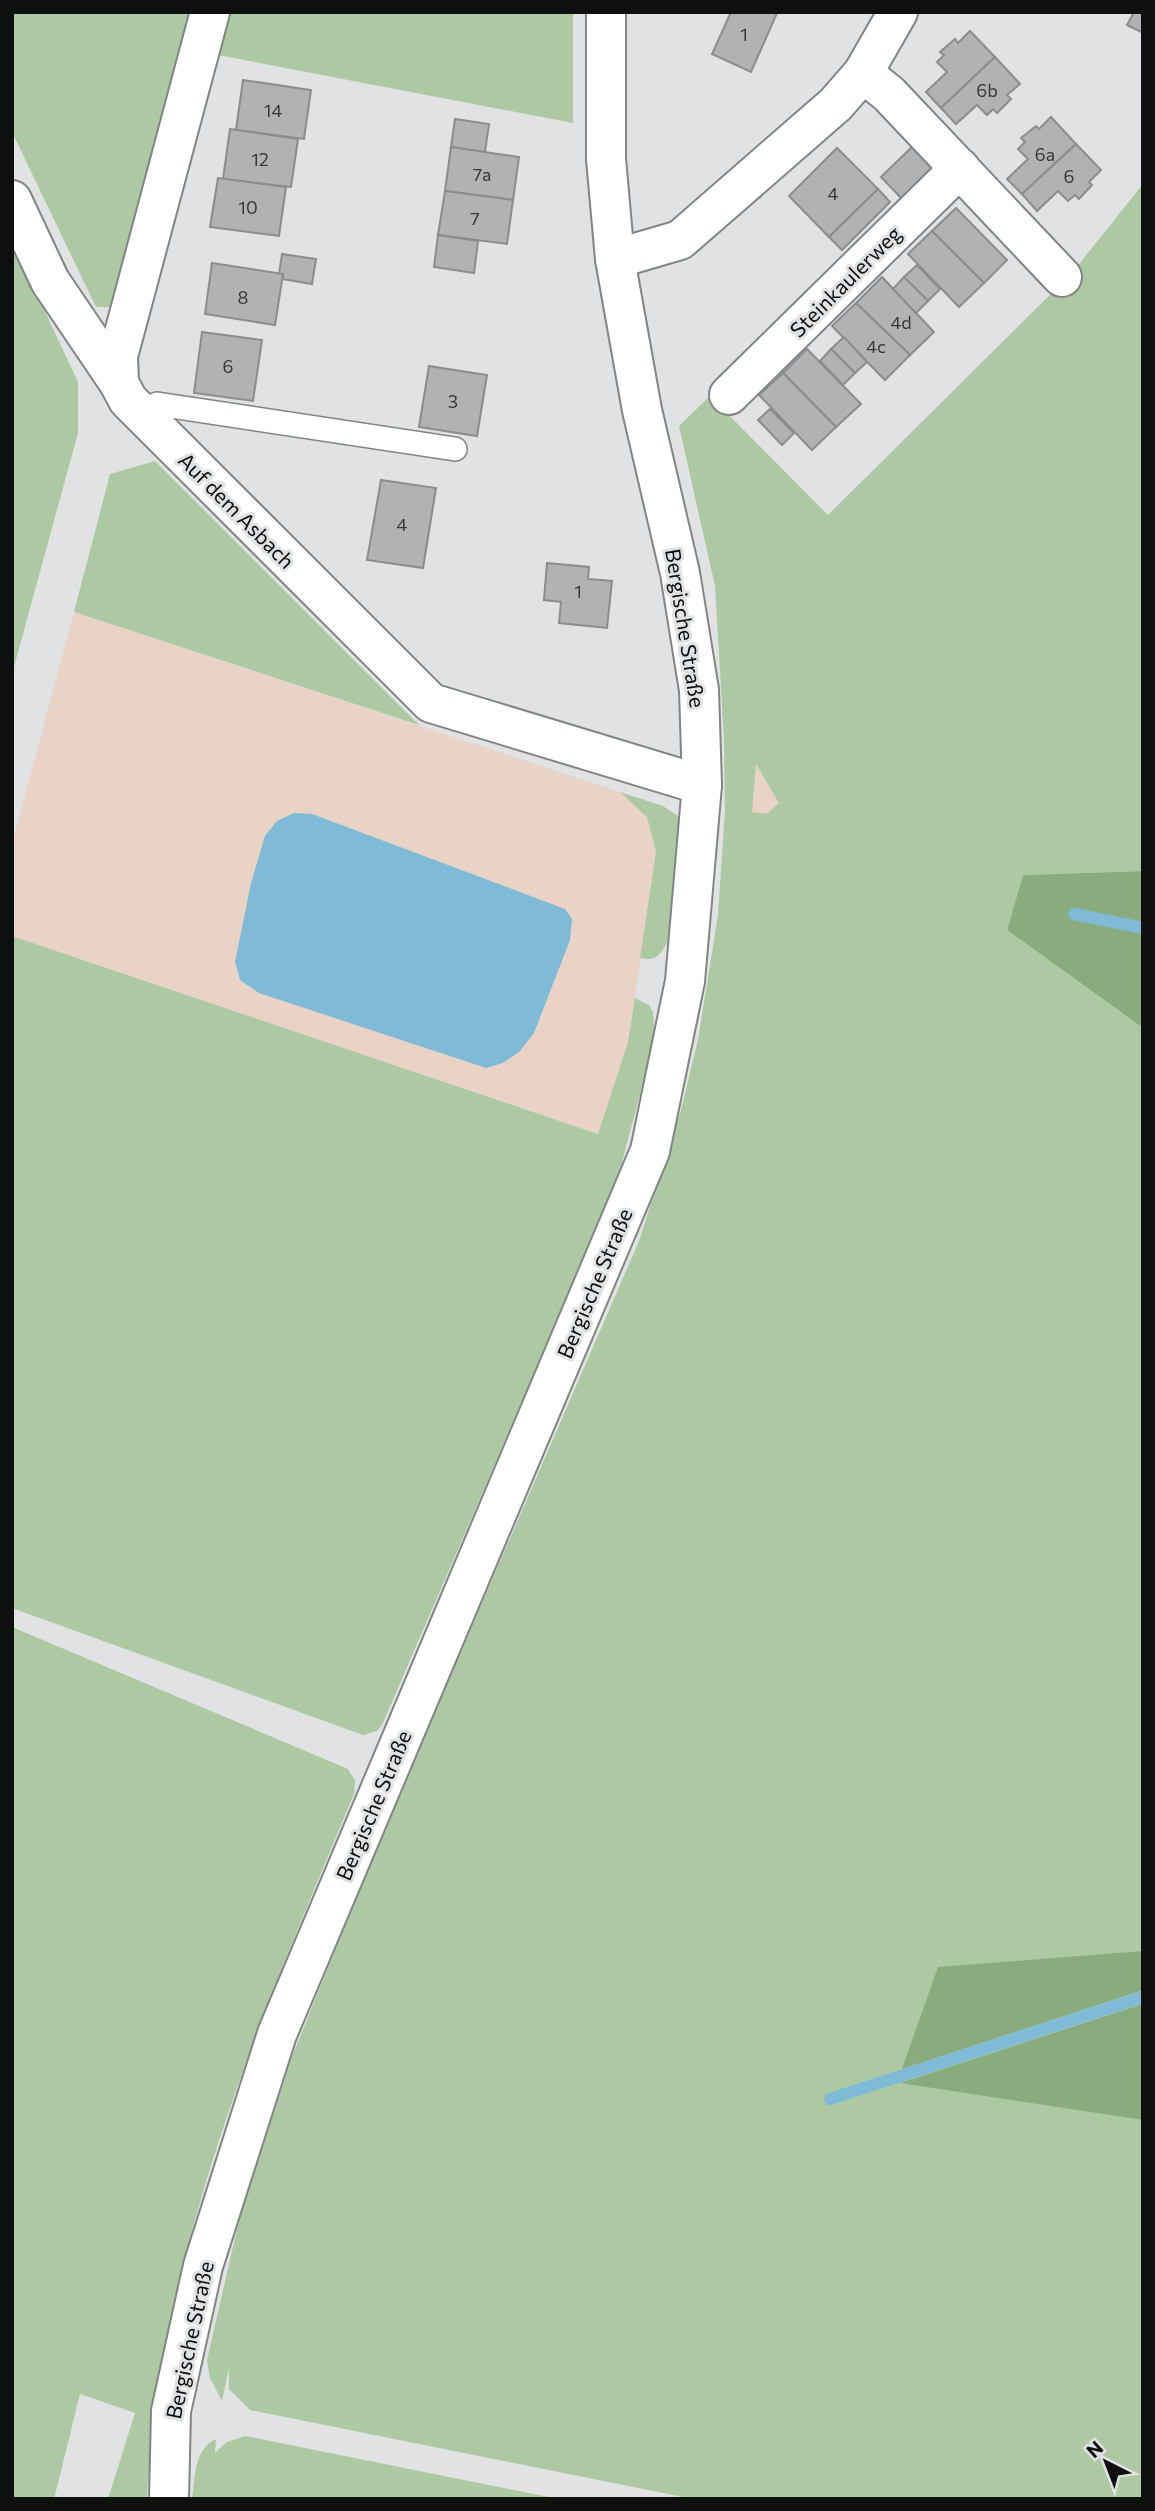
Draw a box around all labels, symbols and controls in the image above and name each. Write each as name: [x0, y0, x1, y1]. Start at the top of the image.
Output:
house number: 1: [740, 23, 748, 45]
house number: 6b: [976, 79, 998, 101]
house number: 14: [264, 99, 282, 121]
house number: 6a: [1035, 143, 1055, 165]
house number: 12: [251, 148, 269, 170]
house number: 7a: [473, 163, 491, 185]
house number: 6: [1064, 165, 1074, 187]
house number: 4: [828, 182, 839, 204]
house number: 10: [238, 196, 258, 218]
house number: 7: [470, 207, 480, 229]
street label: Steinkaulerweg: [784, 220, 906, 342]
house number: 8: [238, 286, 249, 308]
house number: 4d: [890, 311, 912, 333]
house number: 4c: [866, 335, 886, 357]
house number: 6: [223, 355, 233, 377]
house number: 3: [448, 390, 458, 412]
street label: Auf dem Asbach: [174, 447, 300, 573]
house number: 4: [397, 513, 408, 535]
street label: Bergische Straße: [661, 547, 711, 709]
house number: 1: [574, 580, 582, 602]
street label: Bergische Straße: [551, 1204, 637, 1362]
street label: Bergische Straße: [330, 1726, 416, 1884]
street label: Bergische Straße: [160, 2259, 218, 2421]
north arrow: [1071, 2427, 1141, 2497]
text: N: [1081, 2436, 1107, 2462]

